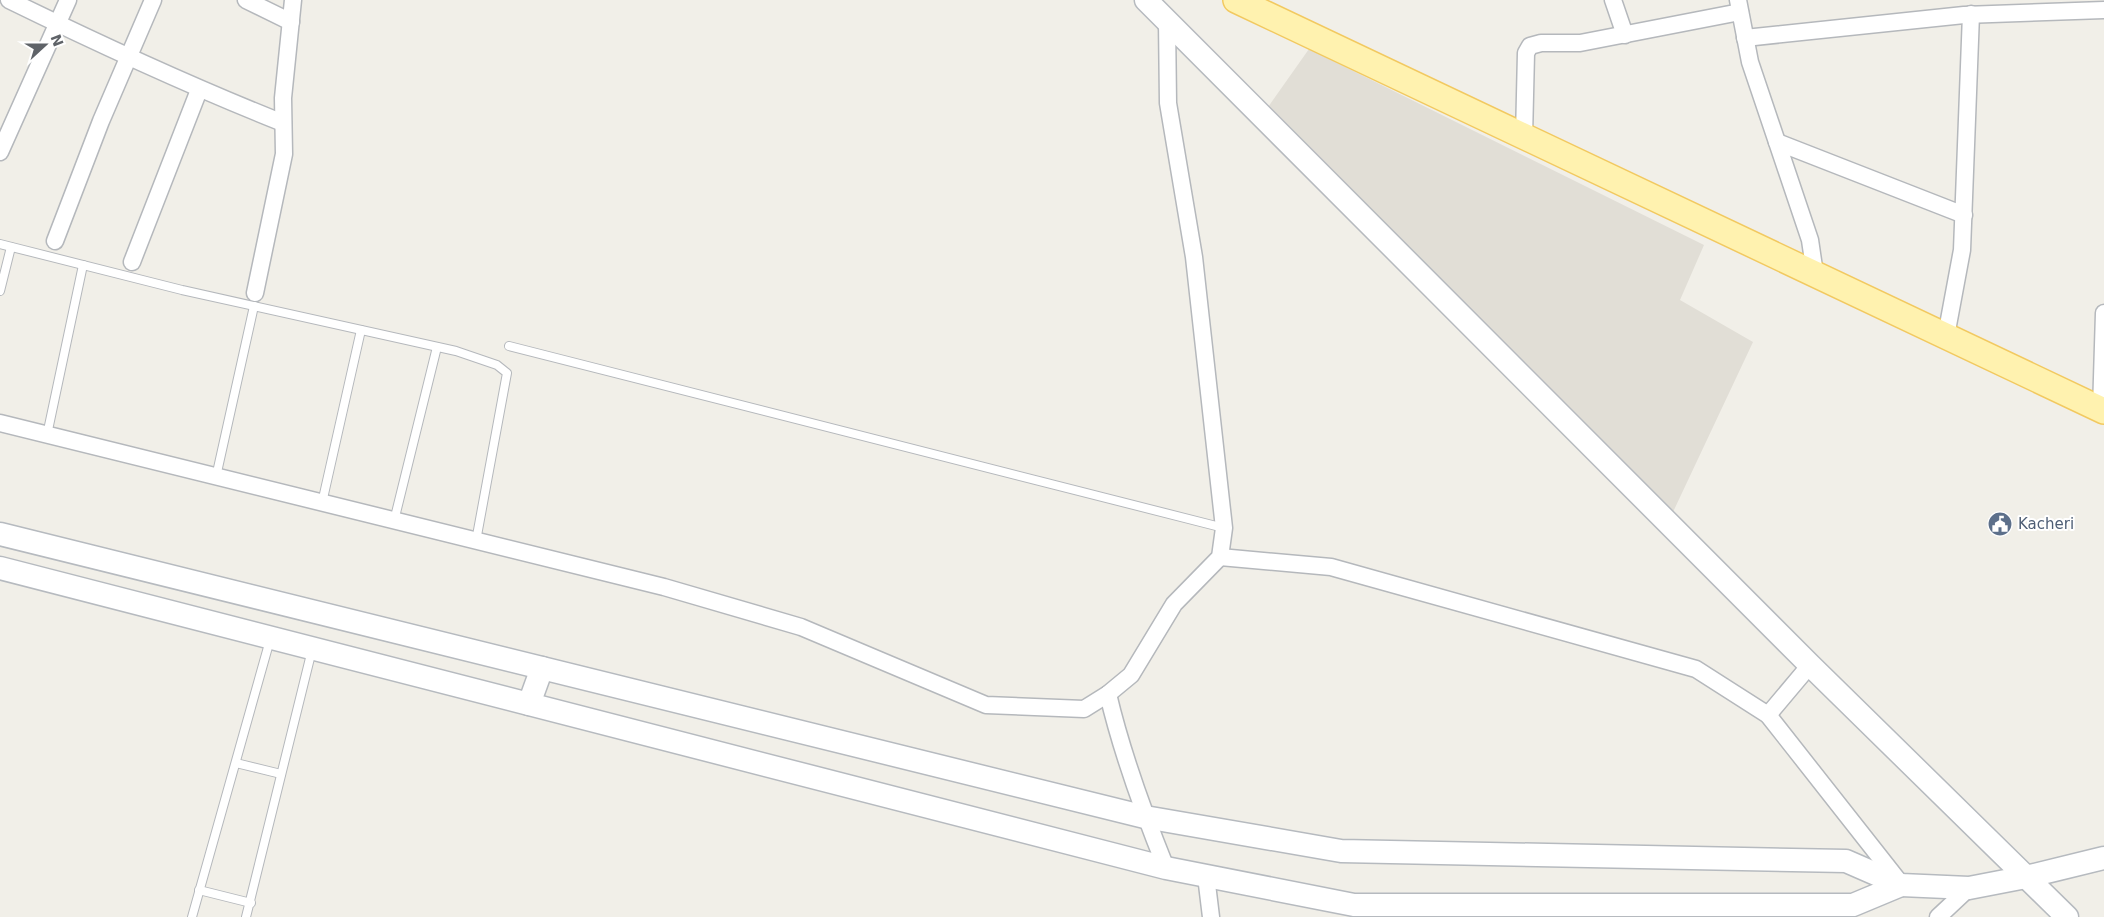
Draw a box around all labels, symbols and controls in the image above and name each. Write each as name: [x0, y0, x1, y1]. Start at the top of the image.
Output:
north arrow: [20, 20, 70, 70]
text: N: [48, 32, 67, 49]
public building icon: Kacheri: [1987, 511, 2013, 537]
place label: Kacheri: [2018, 515, 2074, 533]

